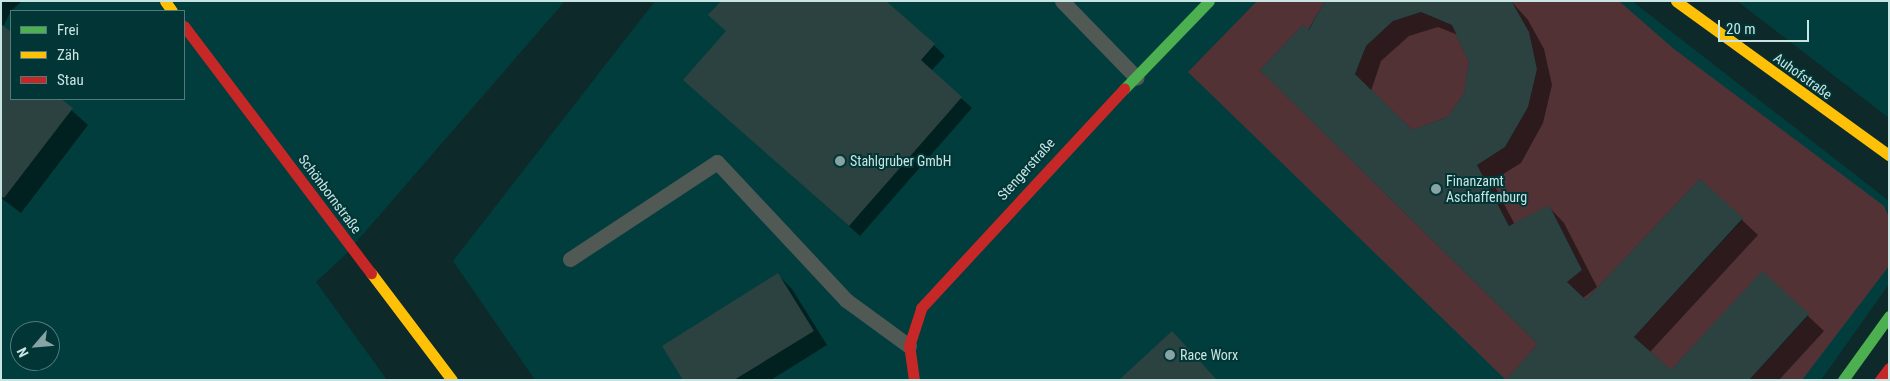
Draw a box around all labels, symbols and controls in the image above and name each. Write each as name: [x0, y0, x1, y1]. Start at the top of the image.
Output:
legend: [10, 10, 185, 100]
scale bar: [1720, 10, 1811, 42]
text: 20 m: [1726, 20, 1756, 38]
text: Frei: [57, 21, 79, 39]
text: Zäh: [57, 46, 79, 64]
street label: Auhofstraße: [1771, 49, 1835, 103]
text: Stau: [57, 71, 84, 89]
street label: Stengerstraße: [994, 135, 1058, 203]
street label: Schönbornstraße: [295, 151, 365, 237]
place label: Stahlgruber GmbH: [850, 153, 951, 169]
marker: Stahlgruber GmbH: [834, 155, 846, 167]
place label: Finanzamt Aschaffenburg: [1446, 173, 1527, 206]
marker: Finanzamt Aschaffenburg: [1430, 183, 1442, 195]
north arrow: [10, 321, 60, 371]
text: N: [13, 345, 32, 360]
place label: Race Worx: [1180, 347, 1238, 363]
marker: Race Worx: [1164, 349, 1176, 361]

